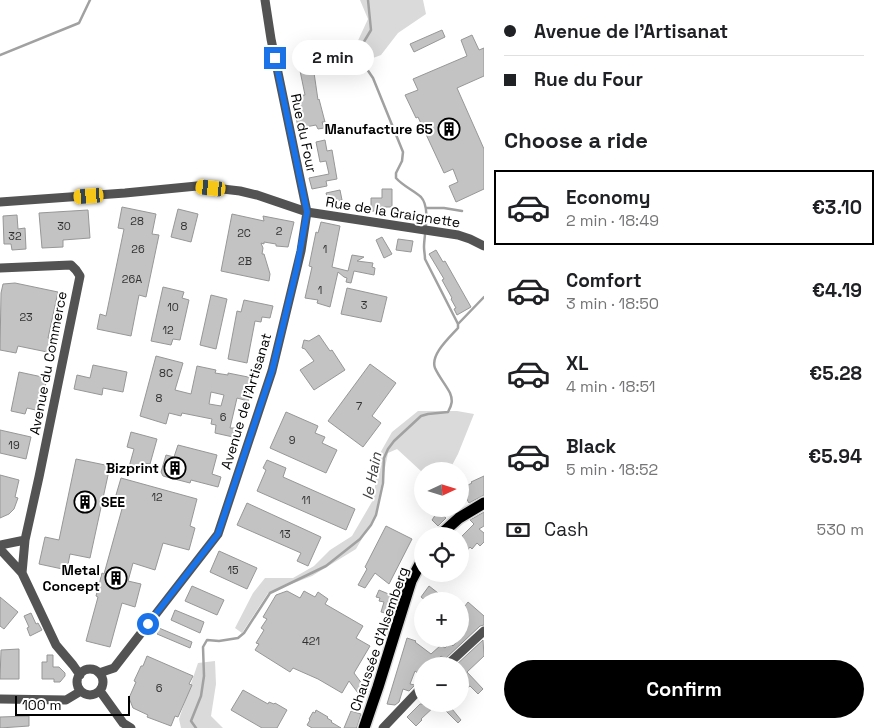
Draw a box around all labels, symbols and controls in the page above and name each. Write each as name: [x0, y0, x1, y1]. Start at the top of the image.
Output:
text: Avenue de l'Artisanat: [534, 19, 728, 44]
callout: 2 min: [292, 40, 375, 76]
route end: [264, 47, 286, 69]
text: 2 min: [312, 47, 354, 68]
text: Rue du Four: [534, 67, 643, 92]
street label: Rue du Four: [287, 92, 321, 174]
building icon: Manufacture 65: [437, 117, 461, 141]
place label: Manufacture 65: [325, 120, 433, 138]
text: Choose a ride: [504, 126, 648, 154]
car: [195, 179, 226, 197]
icon: car: [506, 185, 551, 230]
text: Economy: [566, 185, 650, 210]
car: [73, 187, 104, 205]
street label: Rue de la Graignette: [324, 192, 462, 232]
text: €3.10: [812, 195, 862, 220]
text: 2 min · 18:49: [566, 210, 659, 231]
house number: 28: [130, 214, 144, 228]
house number: 30: [57, 219, 71, 233]
house number: 8: [181, 219, 188, 233]
house number: 2: [276, 224, 283, 238]
house number: 2C: [237, 226, 251, 240]
house number: 32: [8, 229, 22, 243]
house number: 26: [131, 242, 145, 256]
house number: 1: [323, 242, 327, 256]
house number: 2B: [238, 254, 252, 268]
icon: car: [506, 268, 551, 313]
text: Comfort: [566, 268, 642, 293]
house number: 26A: [122, 272, 142, 286]
text: €4.19: [812, 278, 862, 303]
house number: 1: [318, 283, 322, 297]
street label: Avenue du Commerce: [25, 290, 71, 436]
text: 3 min · 18:50: [566, 293, 659, 314]
house number: 3: [361, 298, 368, 312]
house number: 10: [167, 300, 179, 314]
house number: 23: [19, 310, 33, 324]
house number: 12: [162, 323, 174, 337]
street label: Avenue de l'Artisanat: [217, 331, 275, 471]
icon: car: [506, 351, 551, 396]
text: XL: [566, 351, 589, 376]
text: €5.28: [809, 361, 862, 386]
house number: 8C: [159, 366, 173, 380]
text: 4 min · 18:51: [566, 376, 656, 397]
house number: 8: [156, 391, 163, 405]
house number: 7: [356, 399, 362, 413]
house number: 6: [220, 410, 227, 424]
house number: 9: [289, 433, 296, 447]
icon: car: [506, 434, 551, 479]
text: Black: [566, 434, 616, 459]
house number: 19: [8, 438, 20, 452]
text: €5.94: [808, 444, 862, 469]
water label: le Hain: [358, 450, 386, 501]
building icon: Bizprint: [163, 456, 187, 480]
place label: Bizprint: [106, 459, 159, 477]
text: 5 min · 18:52: [566, 459, 658, 480]
north arrow: [414, 462, 469, 518]
map controls: [414, 462, 469, 712]
building icon: SEE: [73, 490, 97, 514]
house number: 12: [151, 490, 163, 504]
place label: SEE: [101, 493, 125, 511]
house number: 11: [301, 493, 311, 507]
icon: cash: [504, 516, 532, 544]
text: Cash: [544, 517, 589, 542]
text: 530 m: [817, 519, 864, 540]
house number: 13: [279, 527, 291, 541]
button: locate: [414, 527, 469, 582]
place label: Metal Concept: [42, 561, 100, 595]
house number: 15: [227, 563, 239, 577]
street label: Chaussée d'Alsemberg: [346, 564, 412, 714]
building icon: Metal Concept: [104, 566, 128, 590]
button: +: [414, 592, 469, 647]
route start: [137, 613, 159, 635]
house number: 421: [302, 634, 320, 648]
button: −: [414, 657, 469, 712]
button: Confirm: [504, 660, 864, 718]
house number: 6: [156, 681, 163, 695]
scale bar: [15, 693, 130, 716]
text: 100 m: [22, 696, 61, 714]

